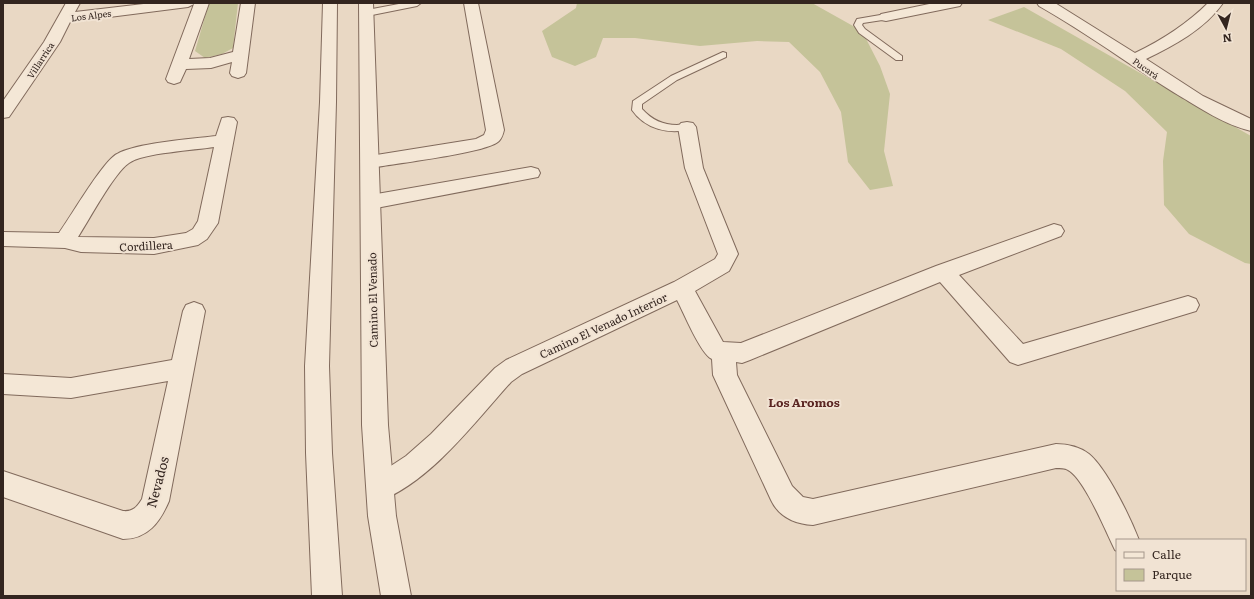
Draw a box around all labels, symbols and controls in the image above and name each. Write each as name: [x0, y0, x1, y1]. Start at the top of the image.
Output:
street label: Los Alpes: [70, 6, 112, 24]
north arrow: [1206, 8, 1246, 48]
text: N: [1222, 30, 1233, 47]
street label: Villarrica: [23, 39, 57, 81]
street label: Pucará: [1130, 54, 1162, 82]
street label: Cordillera: [119, 236, 173, 254]
street label: Camino El Venado: [363, 252, 381, 348]
street label: Camino El Venado Interior: [536, 288, 670, 362]
district label: Los Aromos: [768, 393, 840, 411]
street label: Nevados: [141, 454, 173, 510]
legend: [1116, 539, 1246, 591]
text: Calle: [1152, 545, 1181, 563]
text: Parque: [1152, 565, 1192, 583]

